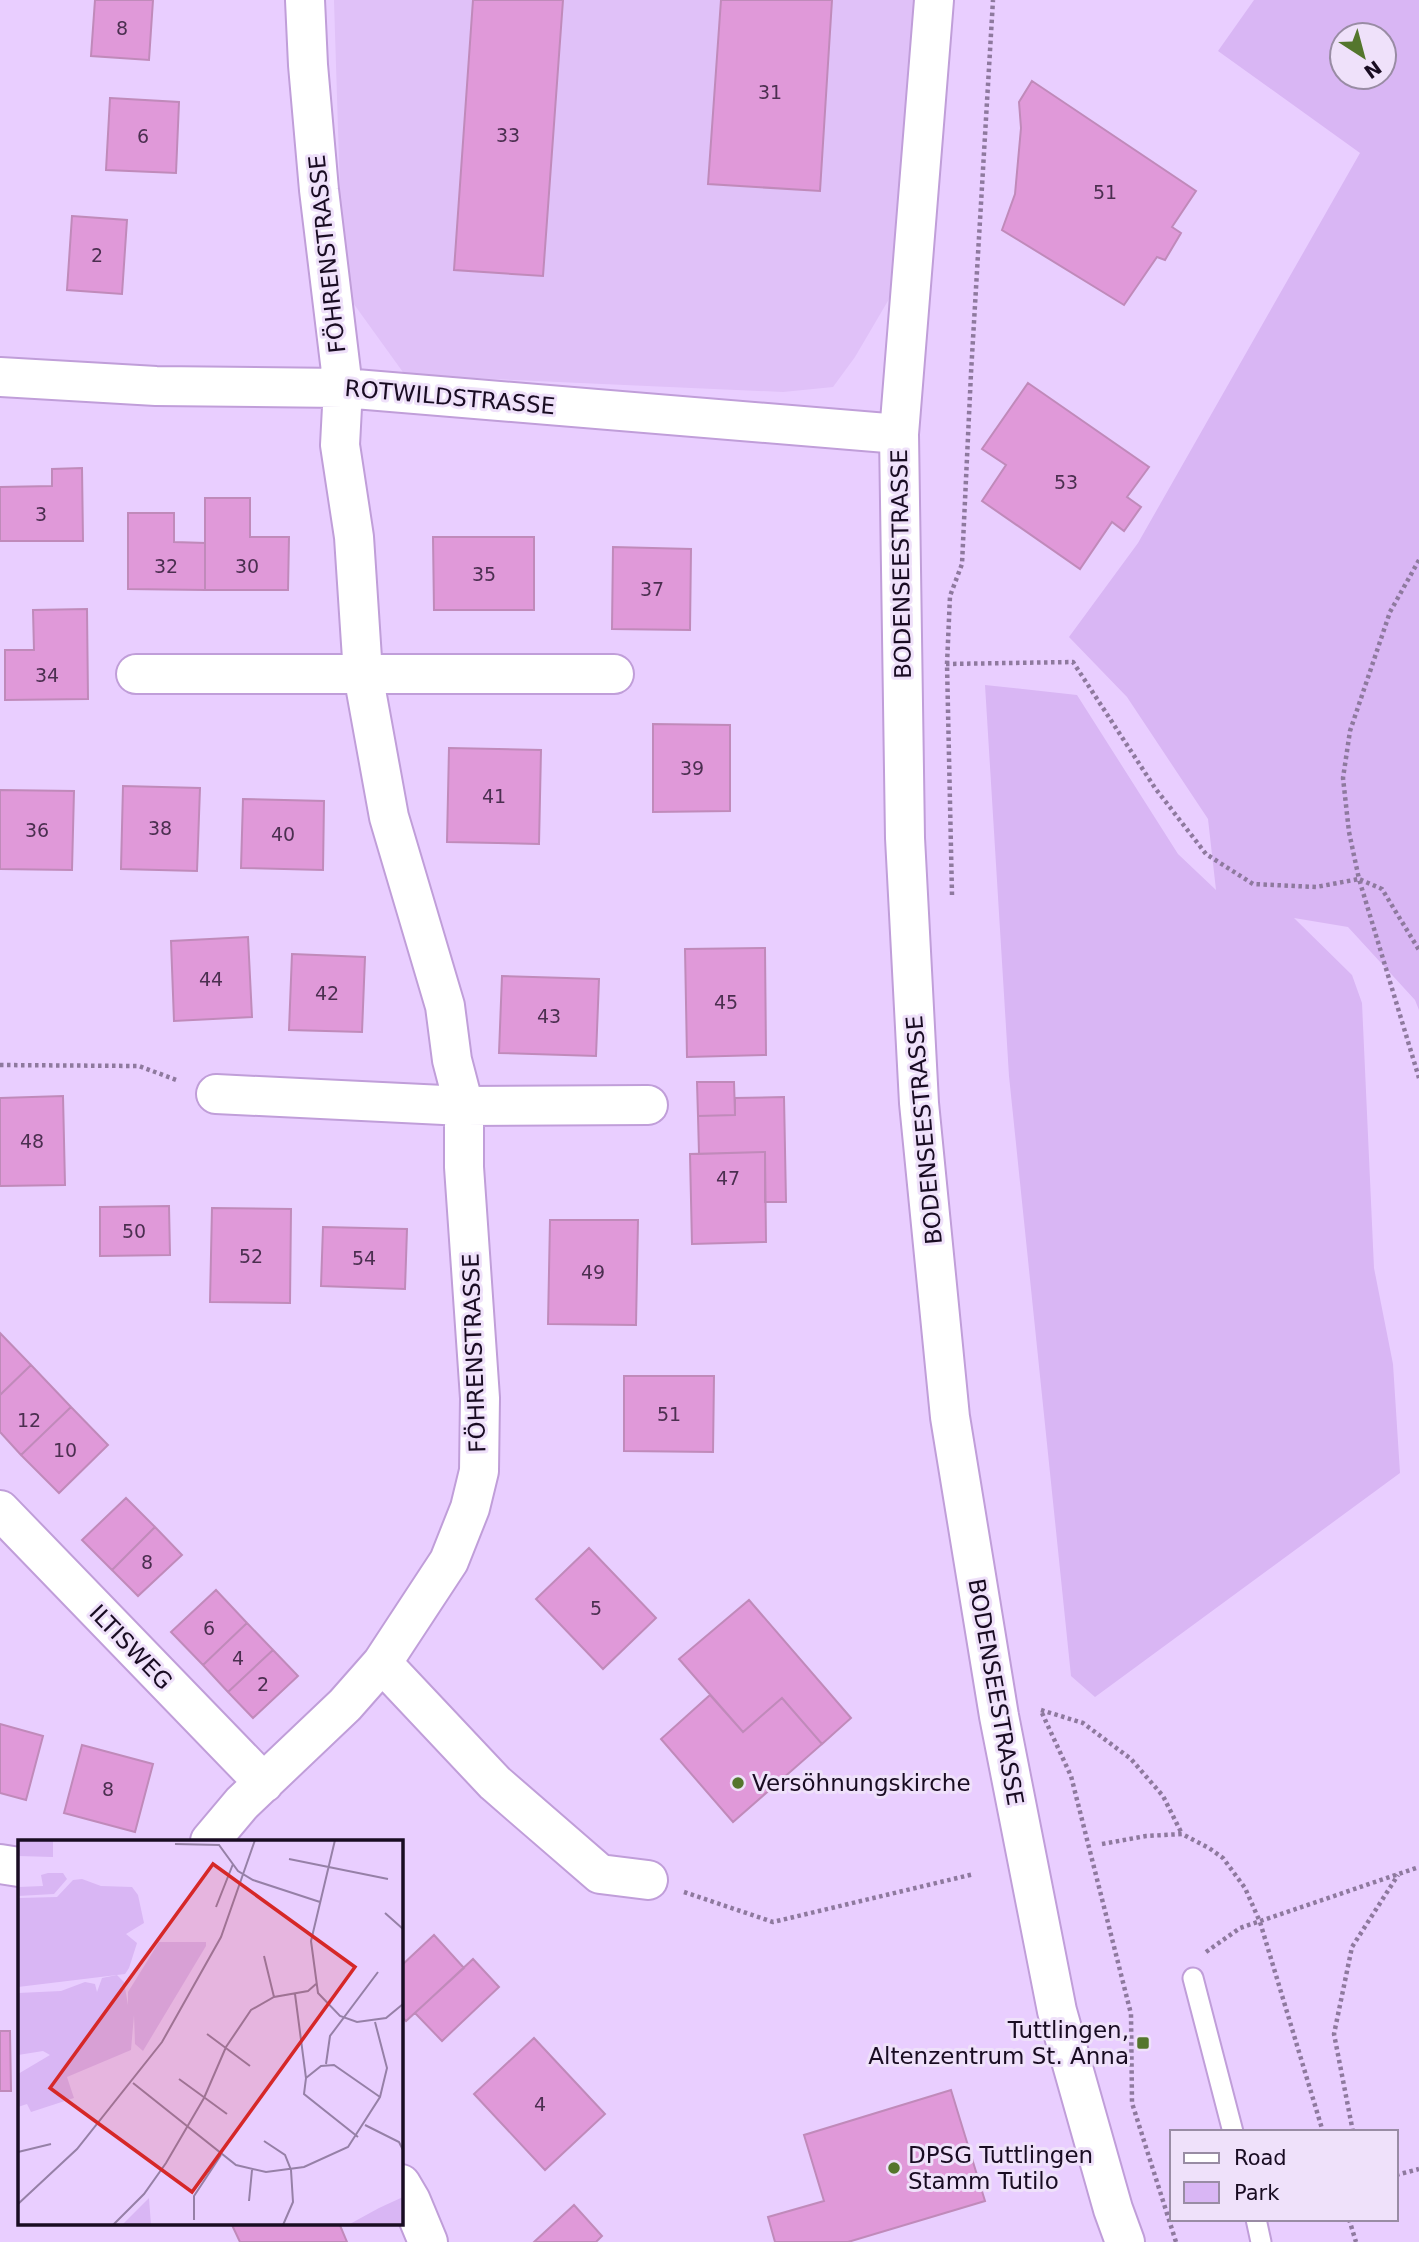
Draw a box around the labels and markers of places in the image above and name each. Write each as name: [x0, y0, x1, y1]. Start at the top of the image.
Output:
place label: Versöhnungskirche: [752, 1770, 971, 1796]
marker: Versöhnungskirche: [730, 1775, 746, 1791]
place label: Tuttlingen, Altenzentrum St. Anna: [868, 2017, 1129, 2069]
marker: Tuttlingen, Altenzentrum St. Anna: [1135, 2035, 1151, 2051]
place label: DPSG Tuttlingen Stamm Tutilo: [908, 2142, 1093, 2194]
marker: DPSG Tuttlingen Stamm Tutilo: [886, 2160, 902, 2176]

